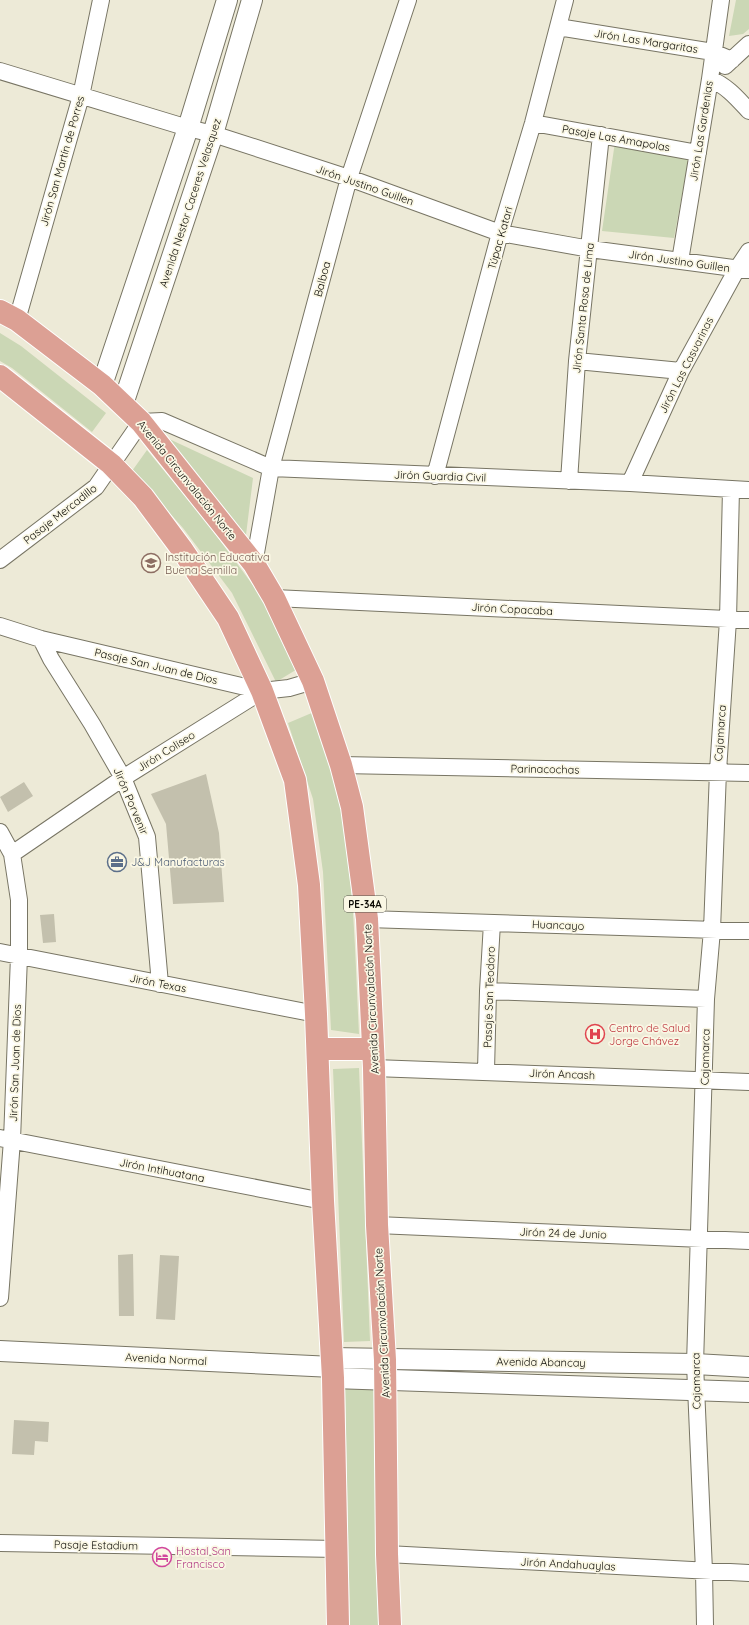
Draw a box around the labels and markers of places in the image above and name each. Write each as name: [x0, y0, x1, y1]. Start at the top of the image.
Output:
place label: Institución Educativa Buena Semilla: [165, 550, 270, 577]
school or university icon: Institución Educativa Buena Semilla: [140, 552, 162, 574]
office icon: J&J Manufacturas: [106, 851, 128, 873]
place label: J&J Manufacturas: [131, 855, 225, 869]
place label: Centro de Salud Jorge Chávez: [609, 1021, 690, 1048]
hospital icon: Centro de Salud Jorge Chávez: [584, 1023, 606, 1045]
place label: Hostal San Francisco: [176, 1544, 231, 1571]
hotel icon: Hostal San Francisco: [151, 1546, 173, 1568]

